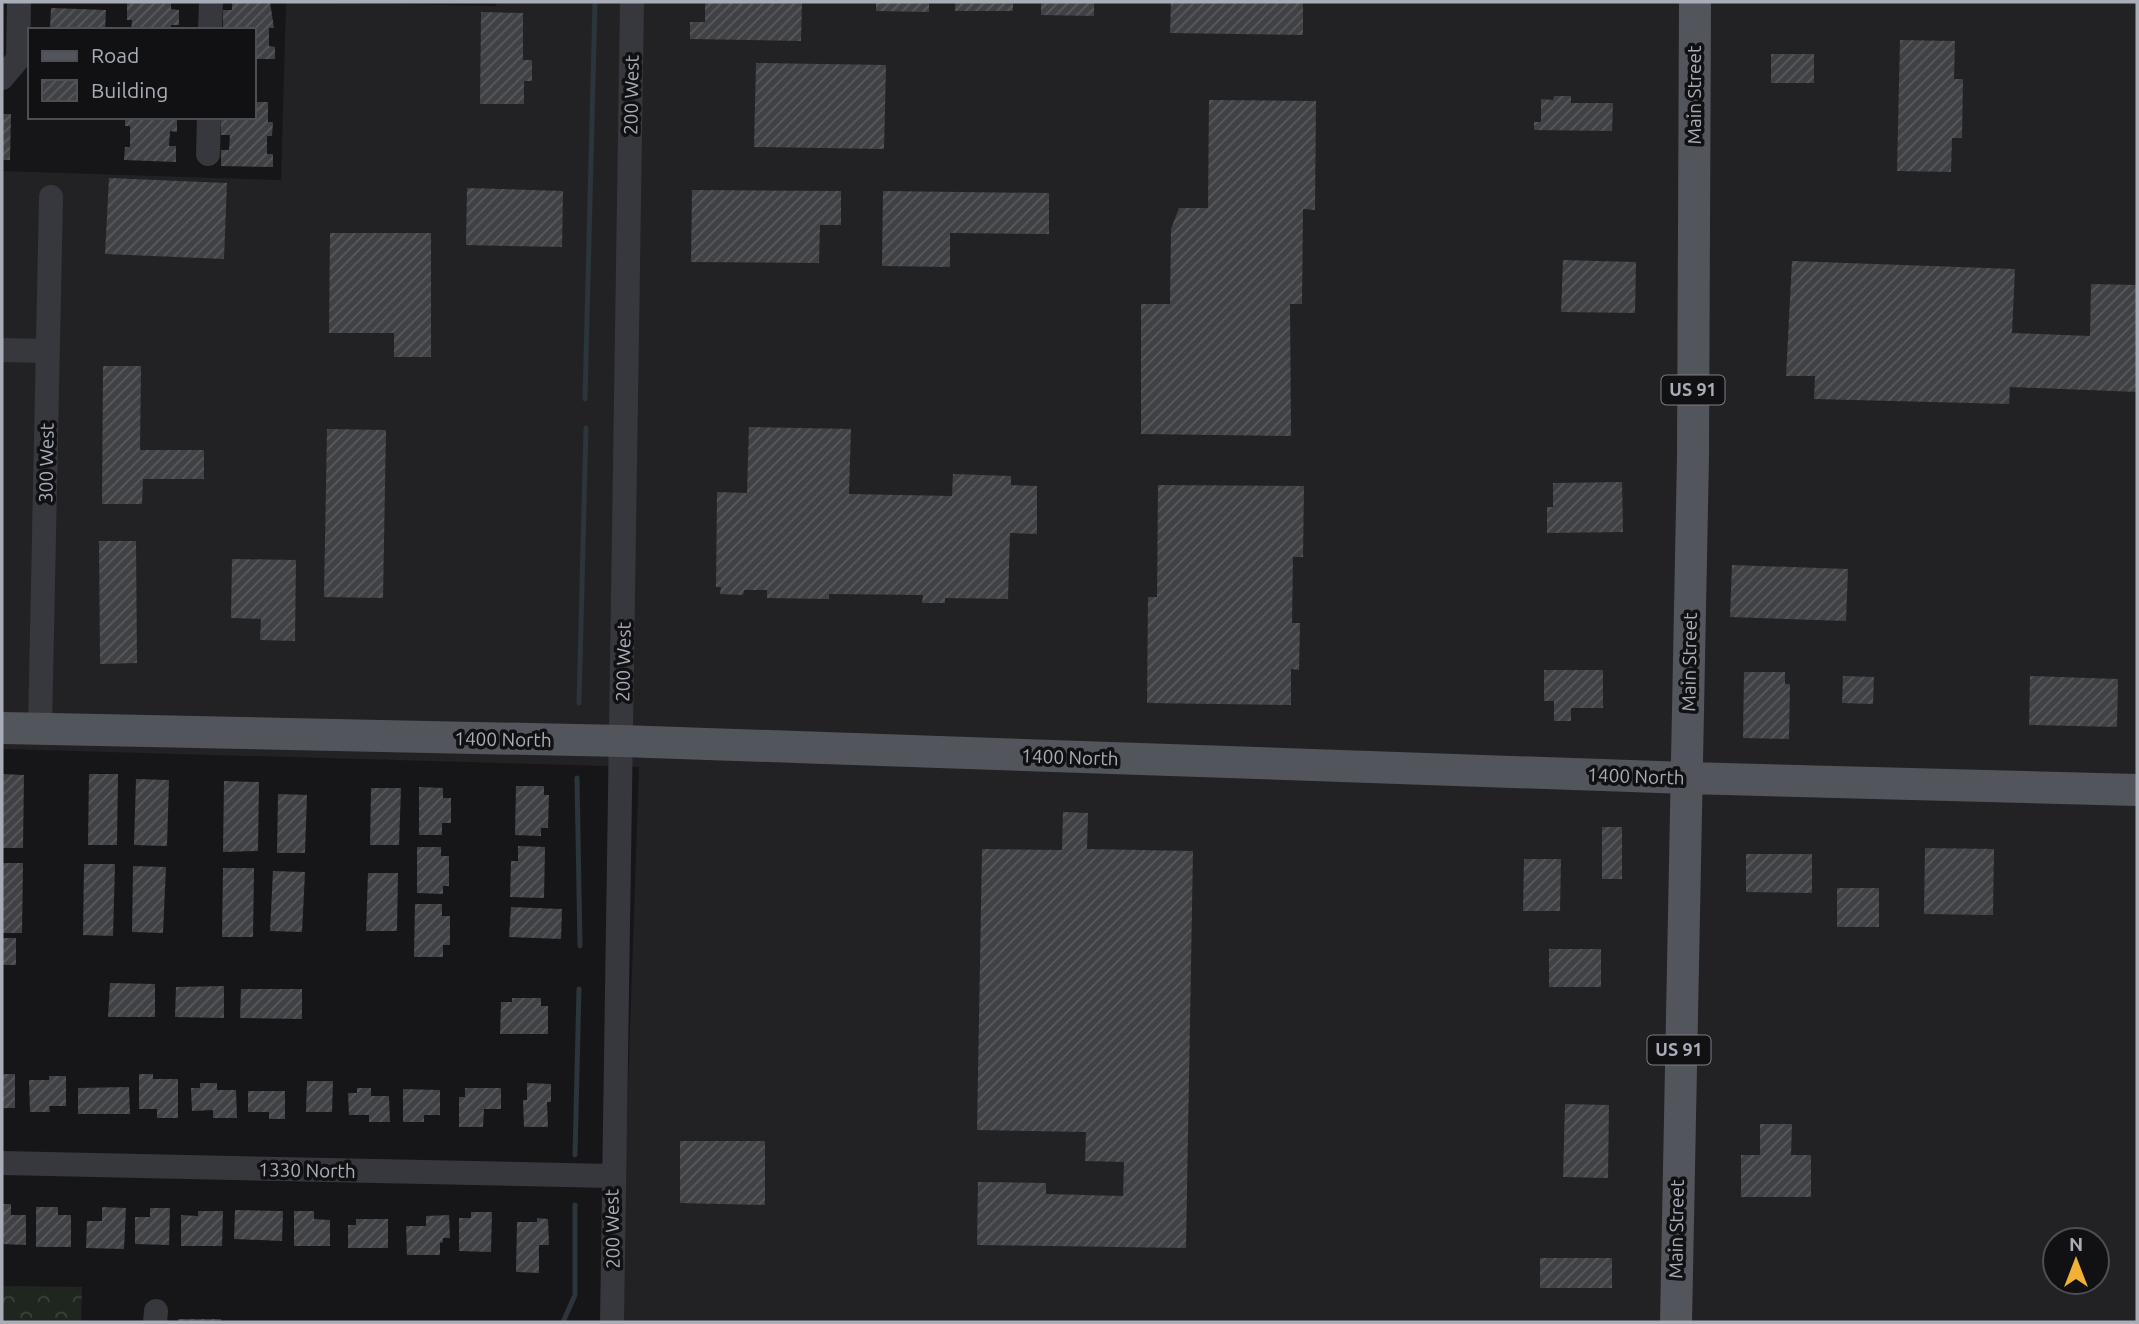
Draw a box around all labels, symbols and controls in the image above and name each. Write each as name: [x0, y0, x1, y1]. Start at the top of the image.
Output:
legend: [28, 28, 256, 119]
text: Road: [91, 43, 139, 67]
street label: Main Street: [1683, 45, 1705, 145]
street label: 200 West: [619, 54, 643, 135]
text: Building: [91, 78, 168, 102]
road number: US 91: [1662, 376, 1724, 404]
street label: 300 West: [34, 422, 58, 503]
street label: Main Street: [1677, 612, 1701, 712]
street label: 200 West: [611, 621, 635, 702]
street label: 1400 North: [454, 727, 552, 751]
street label: 1400 North: [1021, 744, 1119, 770]
street label: 1400 North: [1587, 763, 1685, 789]
road number: US 91: [1648, 1036, 1710, 1064]
street label: 1330 North: [258, 1158, 356, 1182]
street label: Main Street: [1664, 1179, 1688, 1279]
street label: 200 West: [600, 1188, 624, 1269]
north arrow: [2041, 1226, 2111, 1296]
text: N: [2069, 1233, 2083, 1255]

